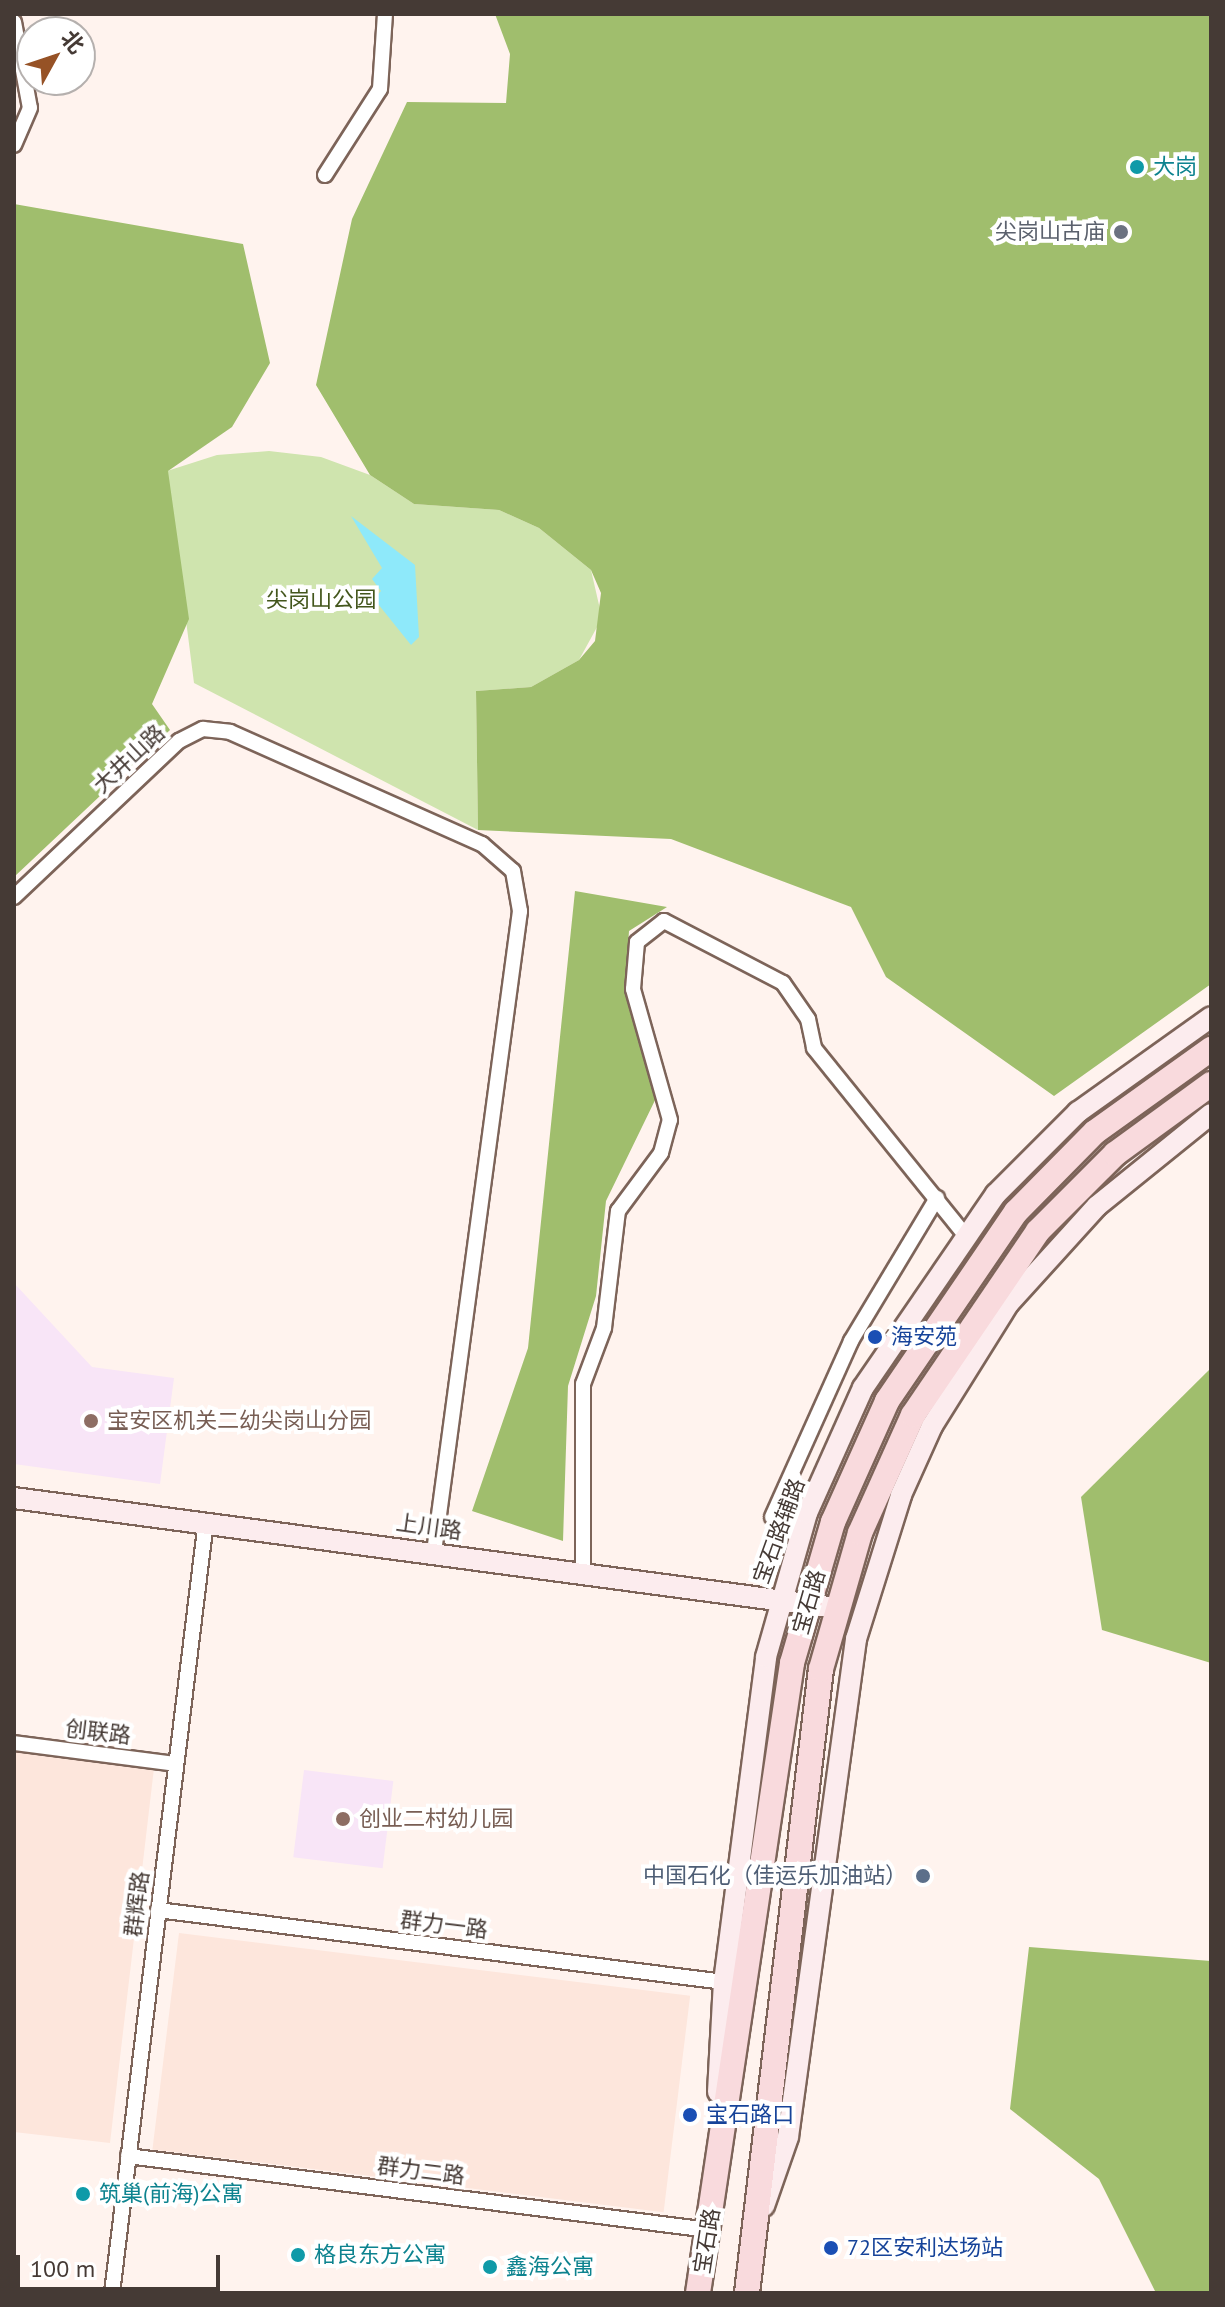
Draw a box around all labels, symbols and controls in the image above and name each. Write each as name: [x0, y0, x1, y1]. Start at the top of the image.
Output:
north arrow: [16, 16, 96, 96]
text: 北: [55, 24, 91, 59]
place label: 大岗: [1153, 154, 1197, 180]
marker: 大岗: [1128, 158, 1146, 176]
place label: 尖岗山古庙: [995, 219, 1105, 245]
marker: 尖岗山古庙: [1112, 223, 1130, 241]
park label: 尖岗山公园: [266, 587, 376, 613]
street label: 大井山路: [88, 719, 170, 799]
place label: 海安苑: [891, 1324, 957, 1350]
marker: 海安苑: [866, 1328, 884, 1346]
place label: 宝安区机关二幼尖岗山分园: [107, 1408, 371, 1434]
marker: 宝安区机关二幼尖岗山分园: [82, 1412, 100, 1430]
street label: 宝石路辅路: [748, 1475, 810, 1587]
street label: 上川路: [394, 1509, 464, 1545]
street label: 宝石路: [787, 1567, 831, 1637]
street label: 创联路: [64, 1715, 132, 1749]
place label: 创业二村幼儿园: [359, 1806, 513, 1832]
marker: 创业二村幼儿园: [334, 1810, 352, 1828]
place label: 中国石化（佳运乐加油站）: [643, 1863, 907, 1889]
marker: 中国石化（佳运乐加油站）: [914, 1867, 932, 1885]
street label: 群辉路: [120, 1870, 154, 1938]
street label: 群力一路: [399, 1907, 489, 1943]
place label: 宝石路口: [706, 2102, 794, 2128]
marker: 宝石路口: [681, 2106, 699, 2124]
street label: 群力二路: [376, 2153, 466, 2189]
place label: 筑巢(前海)公寓: [99, 2181, 243, 2207]
marker: 筑巢(前海)公寓: [74, 2185, 92, 2203]
street label: 宝石路: [689, 2206, 725, 2276]
place label: 72区安利达场站: [847, 2235, 1003, 2261]
scale bar: [20, 2239, 224, 2289]
marker: 72区安利达场站: [822, 2239, 840, 2257]
place label: 格良东方公寓: [314, 2242, 446, 2268]
marker: 格良东方公寓: [289, 2246, 307, 2264]
text: 100 m: [30, 2253, 95, 2284]
place label: 鑫海公寓: [506, 2254, 594, 2280]
marker: 鑫海公寓: [481, 2258, 499, 2276]

